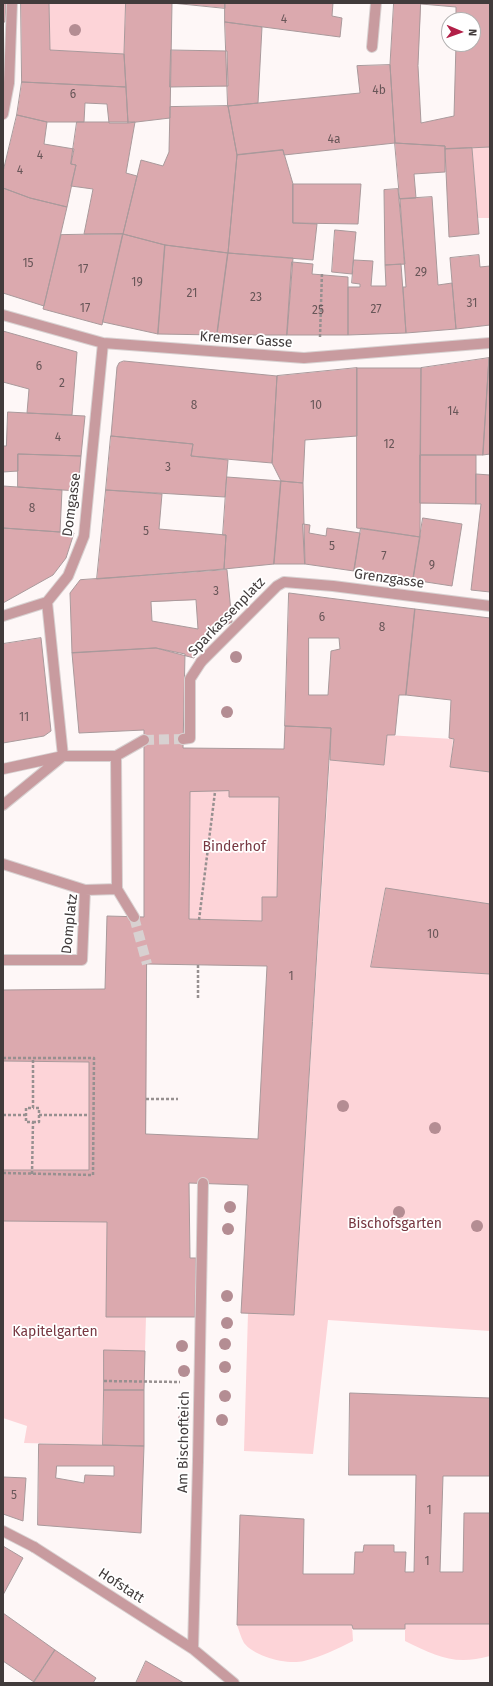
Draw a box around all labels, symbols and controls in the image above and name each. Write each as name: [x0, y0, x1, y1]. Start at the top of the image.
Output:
north arrow: [441, 12, 481, 52]
house number: 4: [281, 13, 287, 27]
text: N: [466, 29, 479, 36]
house number: 4b: [372, 84, 386, 98]
house number: 6: [70, 88, 76, 102]
house number: 4a: [328, 133, 340, 147]
house number: 4: [37, 149, 43, 163]
house number: 4: [17, 164, 23, 178]
house number: 15: [22, 257, 34, 271]
house number: 17: [78, 263, 88, 277]
house number: 29: [415, 266, 427, 280]
house number: 19: [131, 276, 143, 290]
house number: 21: [187, 287, 197, 301]
house number: 23: [250, 291, 262, 305]
house number: 31: [467, 297, 477, 311]
house number: 17: [80, 302, 90, 316]
house number: 27: [370, 303, 382, 317]
house number: 25: [312, 304, 324, 318]
street label: Kremser Gasse: [199, 328, 293, 352]
house number: 6: [36, 360, 42, 374]
house number: 2: [59, 377, 65, 391]
house number: 8: [191, 399, 197, 413]
house number: 10: [310, 399, 322, 413]
house number: 14: [447, 405, 459, 419]
house number: 4: [55, 431, 61, 445]
house number: 12: [383, 438, 395, 452]
house number: 3: [165, 461, 171, 475]
street label: Domgasse: [59, 472, 85, 538]
house number: 8: [29, 502, 35, 516]
house number: 5: [143, 525, 149, 539]
house number: 5: [329, 540, 335, 554]
house number: 7: [381, 550, 387, 564]
house number: 9: [429, 559, 435, 573]
street label: Grenzgasse: [353, 566, 425, 592]
street label: Sparkassenplatz: [185, 574, 269, 660]
house number: 3: [213, 585, 219, 599]
house number: 6: [319, 611, 325, 625]
house number: 8: [379, 621, 385, 635]
house number: 11: [19, 711, 29, 725]
park label: Binderhof: [202, 839, 266, 855]
street label: Domplatz: [58, 893, 82, 955]
house number: 10: [427, 928, 439, 942]
house number: 1: [288, 970, 294, 984]
park label: Bischofsgarten: [348, 1216, 442, 1232]
park label: Kapitelgarten: [12, 1324, 98, 1340]
street label: Am Bischofteich: [175, 1391, 193, 1493]
house number: 5: [11, 1489, 17, 1503]
house number: 1: [426, 1504, 432, 1518]
house number: 1: [424, 1555, 430, 1569]
street label: Hofstatt: [95, 1565, 147, 1607]

